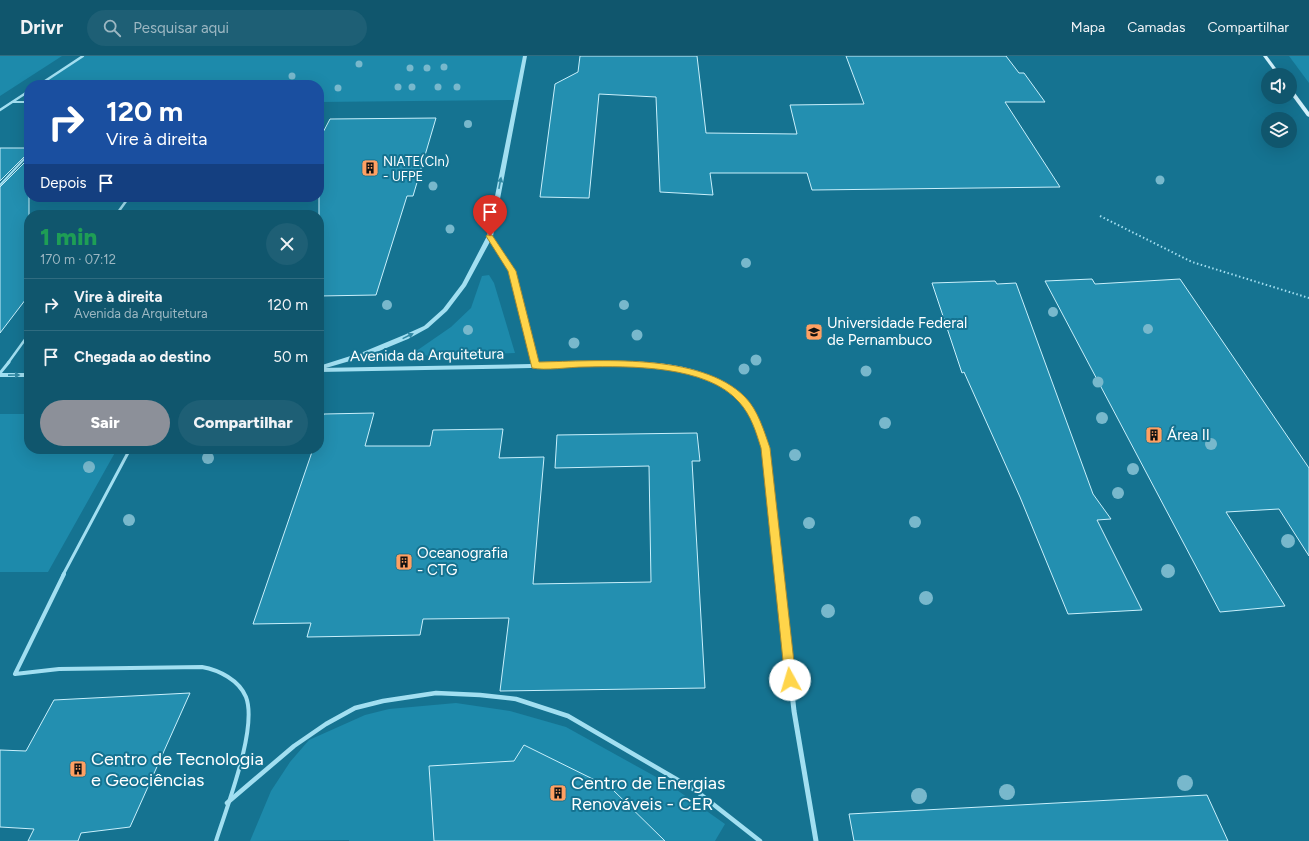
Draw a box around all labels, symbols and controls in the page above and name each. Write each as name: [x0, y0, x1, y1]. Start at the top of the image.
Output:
search box: [87, 10, 367, 46]
text: Drivr: [20, 16, 63, 39]
icon: search: [101, 17, 123, 39]
text: Pesquisar aqui: [133, 19, 229, 37]
text: Mapa: [1071, 19, 1105, 36]
text: Camadas: [1127, 19, 1185, 36]
text: Compartilhar: [1207, 19, 1289, 36]
map controls: [1261, 68, 1297, 148]
button: sound: [1261, 68, 1297, 104]
text: 120 m: [106, 94, 183, 128]
icon: right: [40, 96, 92, 148]
button: layers: [1261, 112, 1297, 148]
text: Vire à direita: [106, 128, 207, 150]
place label: NIATE(CIn) - UFPE: [383, 154, 449, 184]
building icon: NIATE(CIn) - UFPE: [360, 158, 380, 178]
icon: arrive: [95, 172, 117, 194]
text: Depois: [40, 174, 87, 192]
one-way arrow: [497, 177, 503, 189]
pin: [473, 195, 507, 236]
icon: arrive: [479, 201, 501, 223]
text: 1 min: [40, 222, 97, 251]
button: close: [266, 223, 308, 265]
text: 170 m · 07:12: [40, 252, 116, 267]
text: Vire à direita: [74, 288, 163, 306]
icon: right: [40, 294, 62, 316]
text: 120 m: [267, 296, 308, 314]
text: Avenida da Arquitetura: [74, 306, 208, 321]
place label: Universidade Federal de Pernambuco: [827, 314, 967, 349]
school or university icon: Universidade Federal de Pernambuco: [804, 322, 824, 342]
one-way arrow: [402, 333, 414, 339]
street label: Avenida da Arquitetura: [350, 345, 504, 365]
icon: arrive: [40, 346, 62, 368]
text: Chegada ao destino: [74, 348, 211, 366]
text: 50 m: [273, 348, 308, 366]
one-way arrow: [8, 372, 21, 378]
button: Sair: [40, 400, 170, 446]
button: Compartilhar: [178, 400, 308, 446]
building icon: Área II: [1144, 425, 1164, 445]
place label: Área II: [1167, 426, 1210, 444]
place label: Oceanografia - CTG: [417, 544, 508, 579]
building icon: Oceanografia - CTG: [394, 552, 414, 572]
position arrow: [769, 659, 811, 701]
place label: Centro de Tecnologia e Geociências: [91, 748, 264, 791]
building icon: Centro de Tecnologia e Geociências: [68, 759, 88, 779]
place label: Centro de Energias Renováveis - CER: [571, 772, 725, 815]
building icon: Centro de Energias Renováveis - CER: [548, 783, 568, 803]

